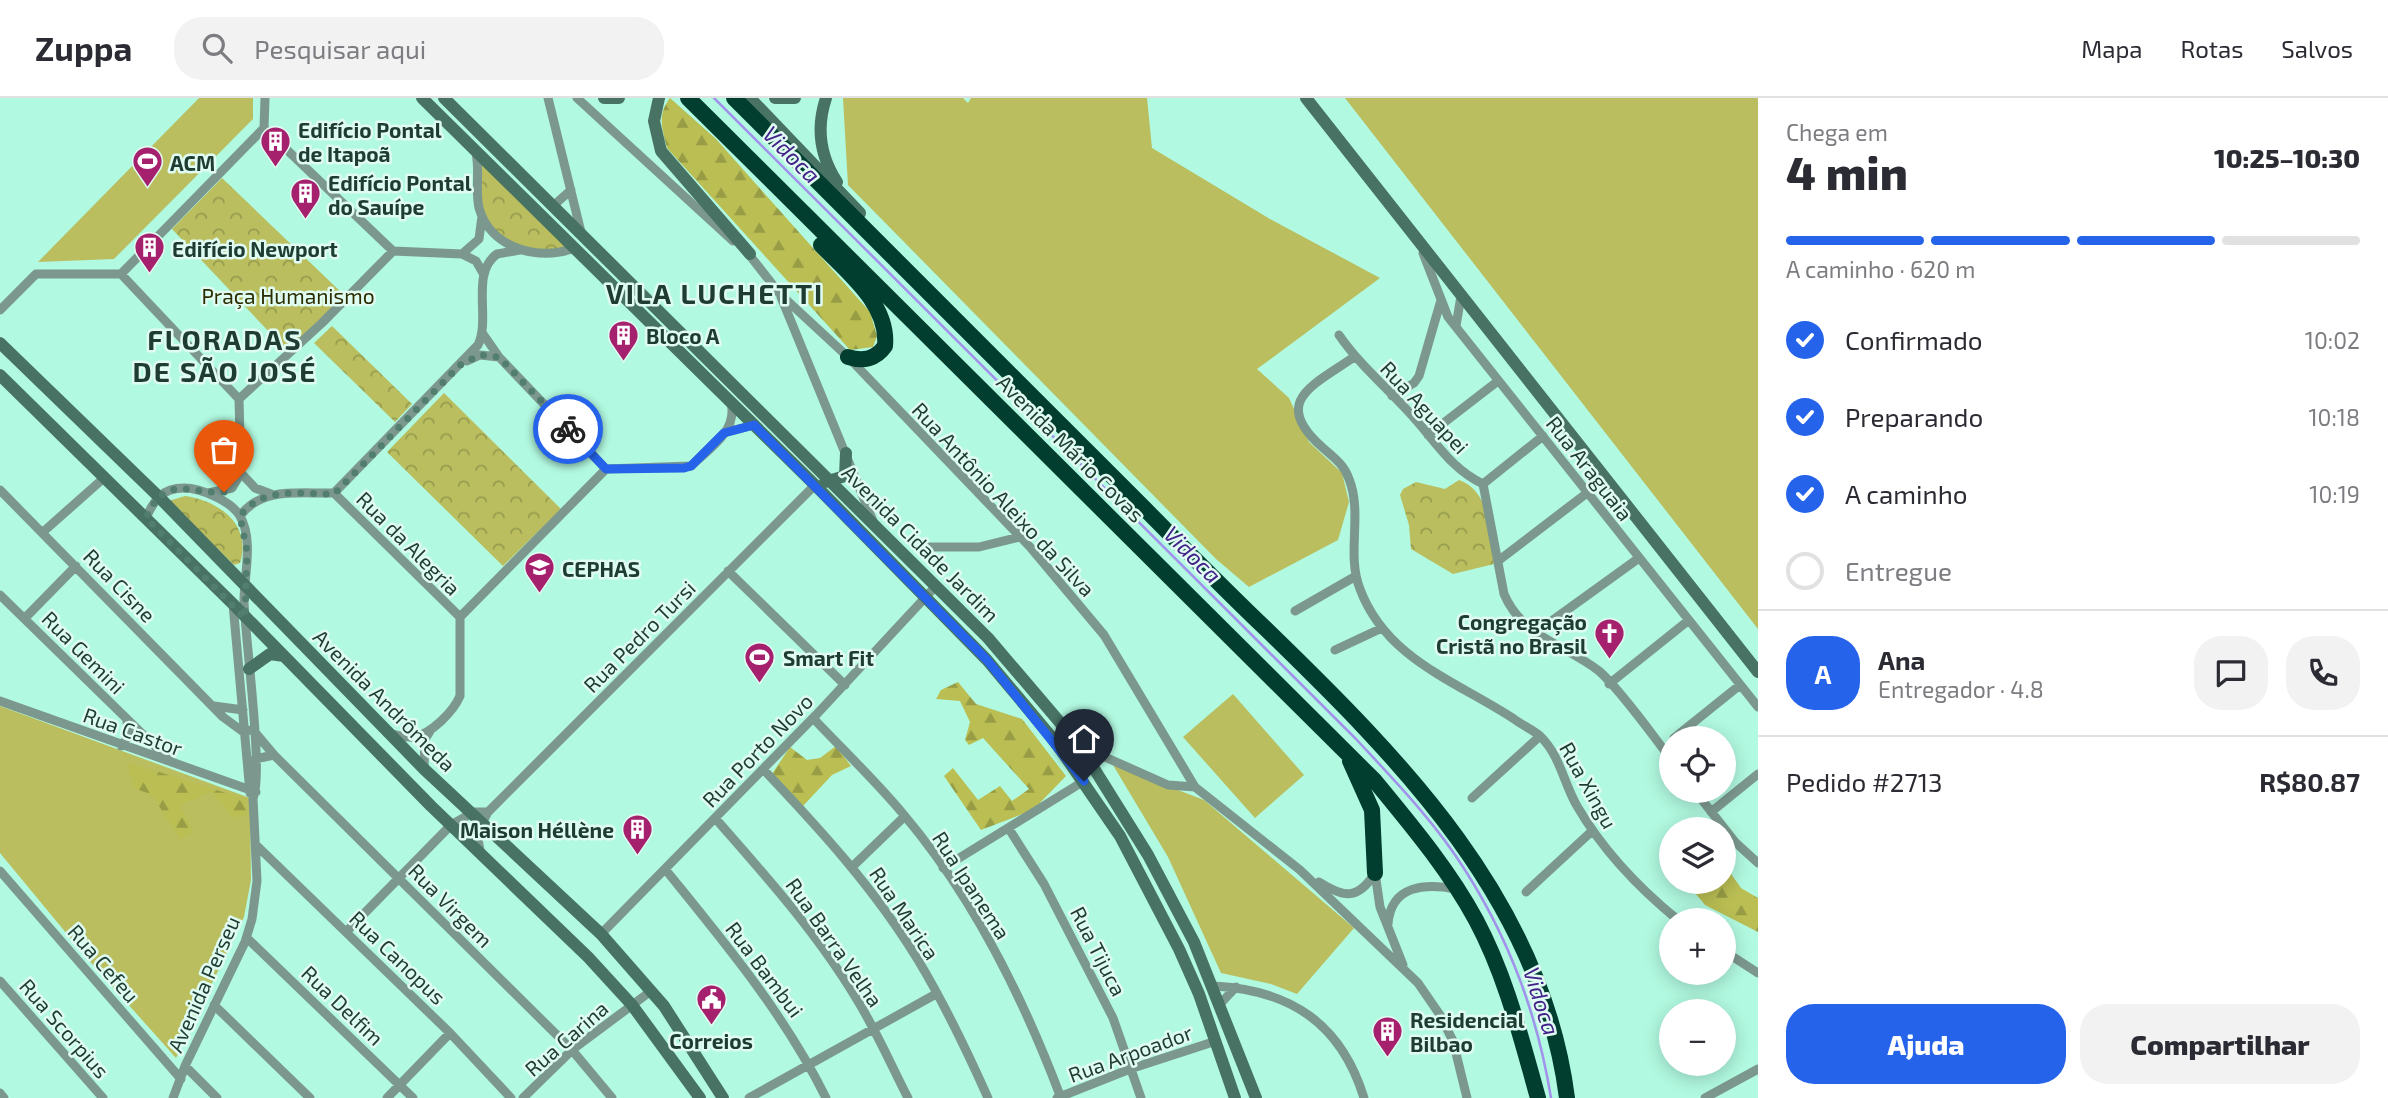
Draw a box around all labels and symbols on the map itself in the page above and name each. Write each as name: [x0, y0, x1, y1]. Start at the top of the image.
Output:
place label: Edifício Pontal de Itapoã: [298, 117, 442, 166]
water label: Vidoca: [757, 119, 827, 189]
building icon: Edifício Pontal de Itapoã: [258, 124, 292, 168]
sports icon: ACM: [130, 145, 164, 189]
place label: ACM: [170, 150, 215, 175]
place label: Edifício Pontal do Sauípe: [328, 170, 472, 219]
building icon: Edifício Pontal do Sauípe: [288, 177, 322, 221]
building icon: Edifício Newport: [132, 231, 166, 275]
place label: Edifício Newport: [172, 236, 338, 261]
district label: VILA LUCHETTI: [606, 276, 824, 310]
park label: Praça Humanismo: [201, 283, 375, 310]
building icon: Bloco A: [606, 318, 640, 362]
district label: FLORADAS DE SÃO JOSÉ: [133, 322, 317, 388]
place label: Bloco A: [646, 323, 720, 348]
street label: Rua Aguapei: [1376, 355, 1474, 459]
street label: Avenida Mário Covas: [992, 369, 1150, 527]
courier: [533, 394, 603, 464]
street label: Rua Antônio Aleixo da Silva: [907, 397, 1101, 601]
street label: Rua Araguaia: [1541, 411, 1639, 525]
pin: [194, 420, 254, 492]
street label: Avenida Cidade Jardim: [837, 459, 1005, 627]
street label: Rua da Alegria: [352, 486, 466, 600]
water label: Vidoca: [1158, 519, 1228, 589]
street label: Rua Cisne: [79, 543, 161, 627]
school or university icon: CEPHAS: [522, 551, 556, 595]
place label: CEPHAS: [562, 556, 640, 581]
street label: Rua Pedro Tursi: [578, 575, 700, 697]
street label: Rua Gemini: [37, 605, 131, 699]
place label: Congregação Cristã no Brasil: [1436, 609, 1587, 658]
church icon: Congregação Cristã no Brasil: [1593, 616, 1627, 660]
street label: Avenida Andrômeda: [309, 624, 461, 776]
sports icon: Smart Fit: [743, 640, 777, 684]
place label: Smart Fit: [783, 645, 874, 670]
street label: Rua Porto Novo: [697, 688, 817, 812]
street label: Rua Castor: [80, 702, 187, 761]
pin: [1054, 709, 1114, 781]
street label: Rua Xingu: [1555, 737, 1623, 833]
building icon: Maison Héllène: [620, 812, 654, 856]
place label: Maison Héllène: [460, 817, 614, 842]
street label: Rua Ipanema: [928, 826, 1016, 944]
street label: Rua Virgem: [404, 858, 498, 952]
street label: Rua Marica: [865, 862, 945, 964]
street label: Rua Barra Velha: [781, 873, 889, 1011]
street label: Rua Tijuca: [1065, 902, 1132, 1000]
street label: Rua Canopus: [345, 905, 451, 1009]
street label: Avenida Perseu: [162, 912, 244, 1056]
street label: Rua Bambui: [721, 916, 809, 1022]
street label: Rua Cefeu: [63, 919, 145, 1007]
street label: Rua Delfim: [297, 960, 389, 1050]
water label: Vidoca: [1518, 963, 1566, 1039]
street label: Rua Scorpius: [15, 973, 115, 1083]
public building icon: Correios: [694, 983, 728, 1027]
street label: Rua Carina: [519, 995, 613, 1081]
place label: Residencial Bilbao: [1410, 1007, 1525, 1056]
building icon: Residencial Bilbao: [1370, 1014, 1404, 1058]
street label: Rua Arpoador: [1065, 1019, 1196, 1087]
place label: Correios: [669, 1028, 753, 1053]

